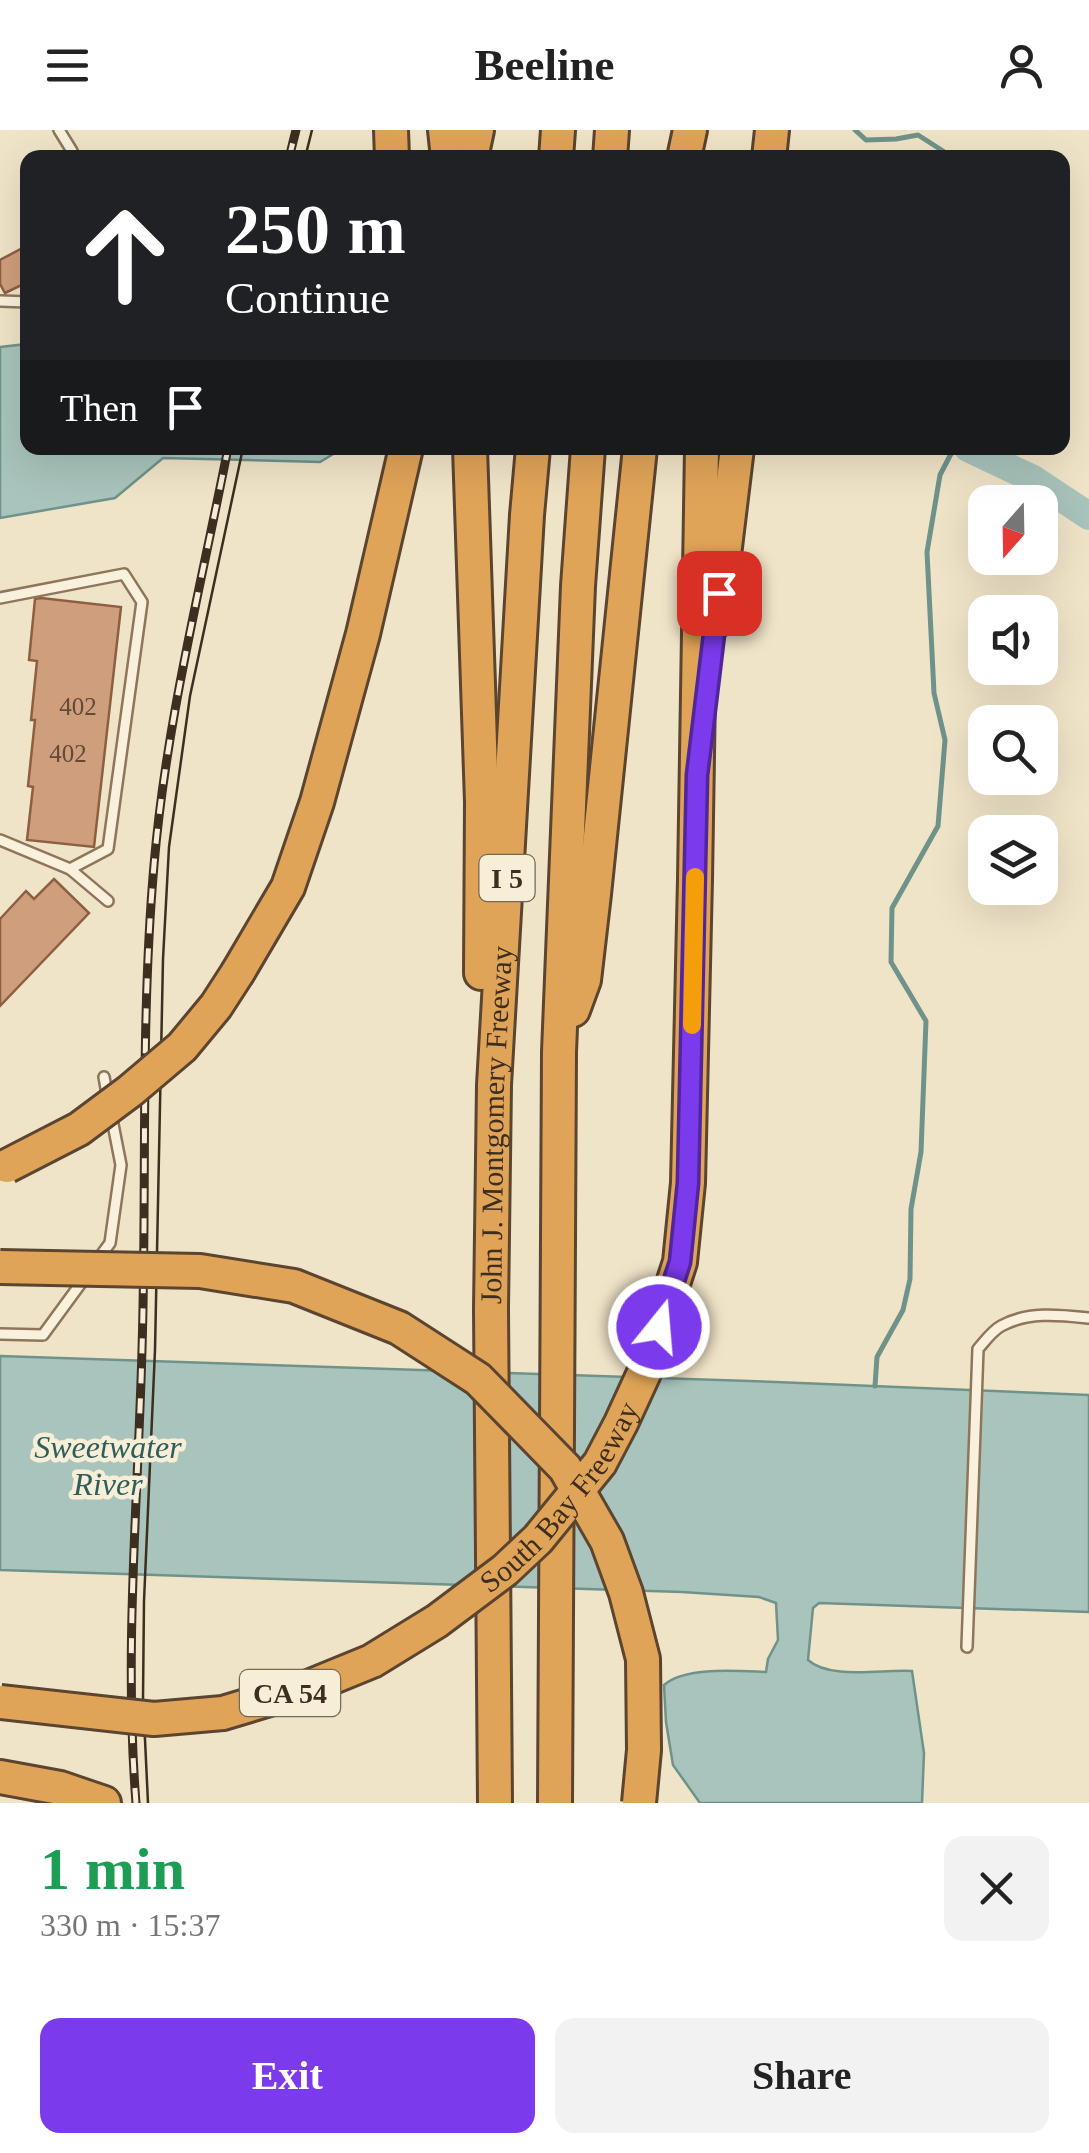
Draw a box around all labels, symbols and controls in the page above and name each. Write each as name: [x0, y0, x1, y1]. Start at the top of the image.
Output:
icon: menu: [40, 38, 95, 93]
icon: person: [994, 38, 1049, 93]
text: Beeline: [475, 40, 614, 90]
icon: ahead: [60, 190, 190, 320]
text: 250 m: [225, 191, 406, 268]
text: Continue: [225, 273, 390, 323]
icon: arrive: [158, 380, 213, 435]
text: Then: [60, 387, 138, 429]
north arrow: [968, 485, 1058, 575]
map controls: [968, 485, 1058, 905]
pin: [677, 551, 762, 636]
icon: arrive: [692, 566, 747, 621]
button: sound: [968, 595, 1058, 685]
house number: 402: [59, 693, 97, 720]
button: search: [968, 705, 1058, 795]
house number: 402: [49, 740, 87, 767]
button: layers: [968, 815, 1058, 905]
road number: I 5: [480, 855, 534, 901]
street label: John J. Montgomery Freeway: [474, 945, 518, 1304]
position arrow: [607, 1275, 711, 1379]
street label: South Bay Freeway: [473, 1397, 644, 1599]
water label: Sweetwater River: [34, 1429, 182, 1502]
road number: CA 54: [240, 1670, 340, 1716]
text: 1 min: [40, 1836, 185, 1902]
button: close: [944, 1836, 1049, 1941]
text: 330 m · 15:37: [40, 1907, 220, 1943]
button: Exit: [40, 2018, 535, 2133]
button: Share: [555, 2018, 1049, 2133]

